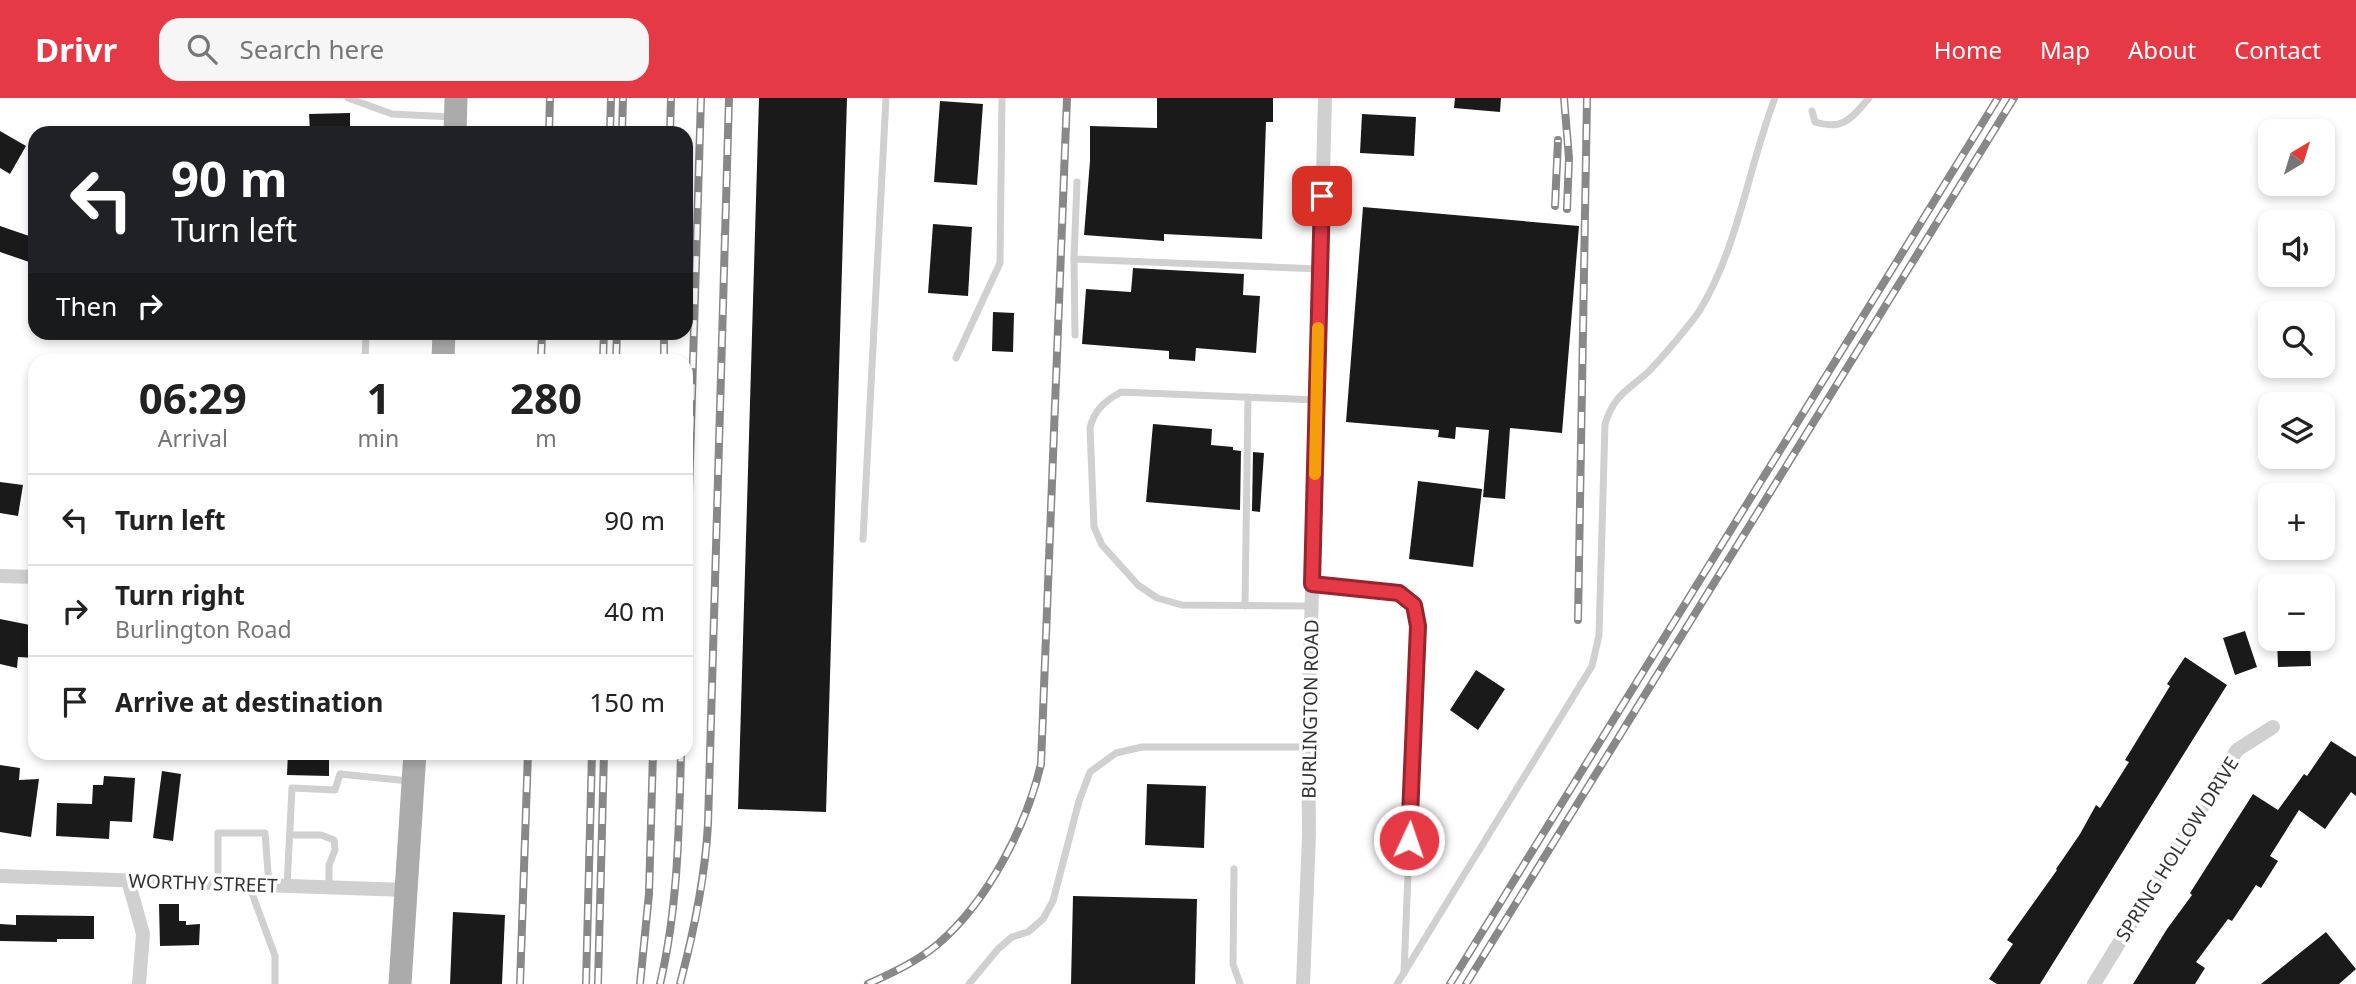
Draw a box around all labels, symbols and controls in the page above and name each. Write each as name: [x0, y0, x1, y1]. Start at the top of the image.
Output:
search box: [159, 18, 649, 81]
text: Drivr: [35, 27, 117, 72]
icon: search: [183, 30, 221, 68]
text: Search here: [239, 31, 384, 67]
text: Home: [1934, 33, 2002, 66]
text: Map: [2040, 33, 2090, 66]
text: About: [2128, 33, 2196, 66]
text: Contact: [2234, 33, 2321, 66]
north arrow: [2258, 119, 2334, 196]
map controls: [2258, 119, 2335, 651]
text: 90 m: [171, 145, 288, 211]
icon: left: [56, 154, 147, 245]
pin: [1292, 166, 1352, 226]
icon: arrive: [1303, 177, 1341, 215]
text: Turn left: [171, 208, 297, 251]
button: sound: [2258, 210, 2335, 287]
icon: right: [131, 287, 169, 325]
text: Then: [56, 288, 117, 324]
button: search: [2258, 301, 2335, 378]
text: 06:29: [139, 369, 247, 426]
text: 1: [366, 369, 390, 426]
text: 280: [510, 369, 582, 426]
button: layers: [2258, 392, 2335, 469]
text: Arrival: [158, 422, 228, 454]
text: min: [358, 422, 399, 454]
text: m: [535, 422, 557, 454]
button: +: [2258, 483, 2335, 560]
icon: left: [56, 501, 94, 539]
text: Turn left: [115, 502, 226, 538]
text: 90 m: [604, 502, 665, 538]
button: −: [2258, 574, 2335, 651]
text: Turn right: [115, 577, 245, 613]
icon: right: [56, 592, 94, 630]
text: 40 m: [604, 593, 665, 629]
text: Burlington Road: [115, 613, 292, 645]
street label: BURLINGTON ROAD: [1295, 619, 1325, 799]
icon: arrive: [56, 683, 94, 721]
text: Arrive at destination: [115, 684, 384, 720]
text: 150 m: [589, 684, 665, 720]
street label: SPRING HOLLOW DRIVE: [2109, 752, 2245, 946]
position arrow: [1372, 803, 1446, 877]
street label: WORTHY STREET: [128, 867, 278, 899]

